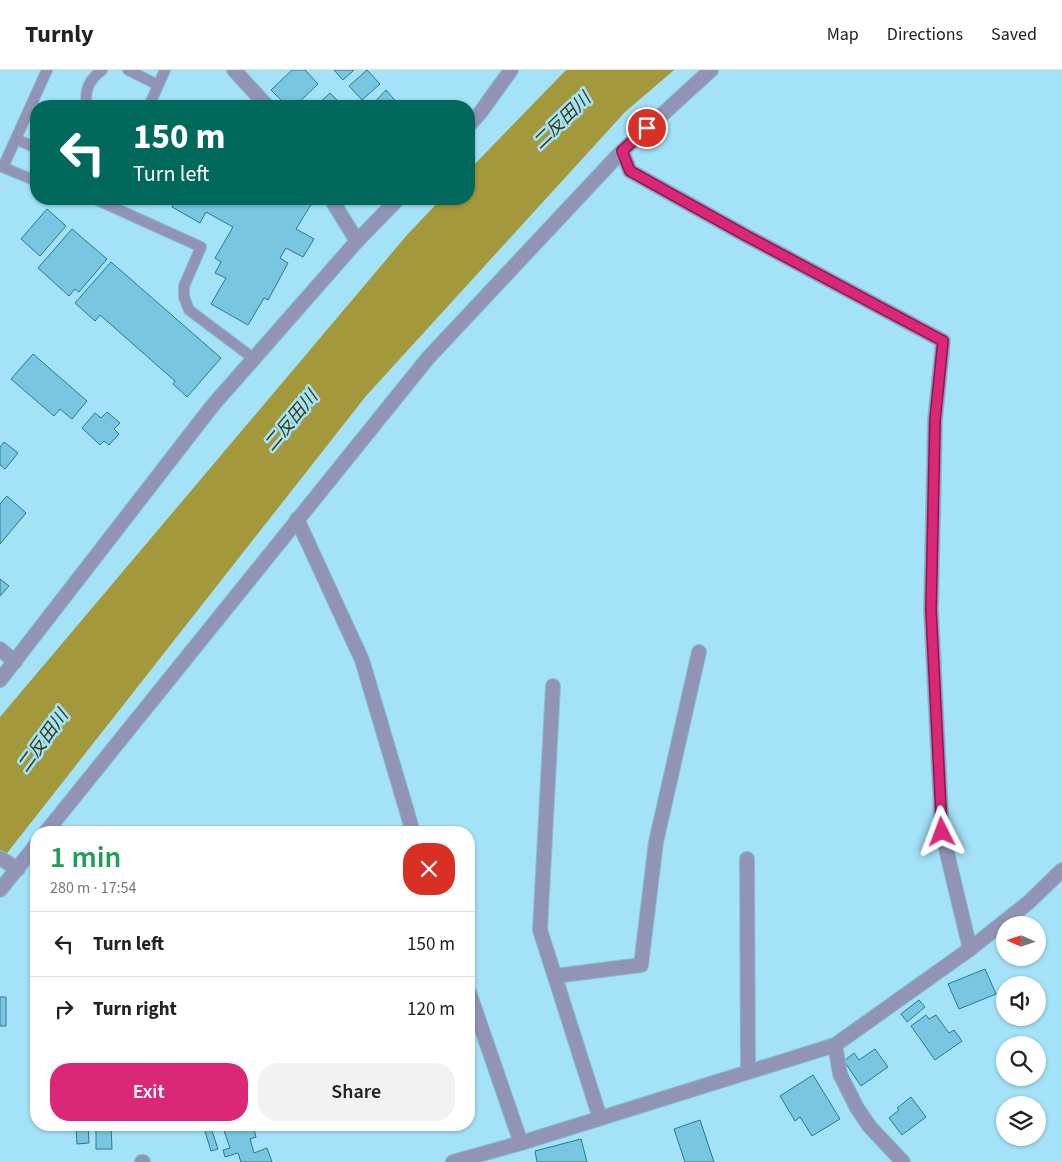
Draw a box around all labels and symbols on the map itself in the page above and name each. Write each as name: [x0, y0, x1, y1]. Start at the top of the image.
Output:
water label: 二反田川: [527, 86, 598, 155]
pin: [626, 107, 668, 149]
water label: 二反田川: [258, 384, 325, 457]
water label: 二反田川: [12, 703, 75, 777]
position arrow: [915, 805, 967, 857]
north arrow: [996, 916, 1046, 966]

